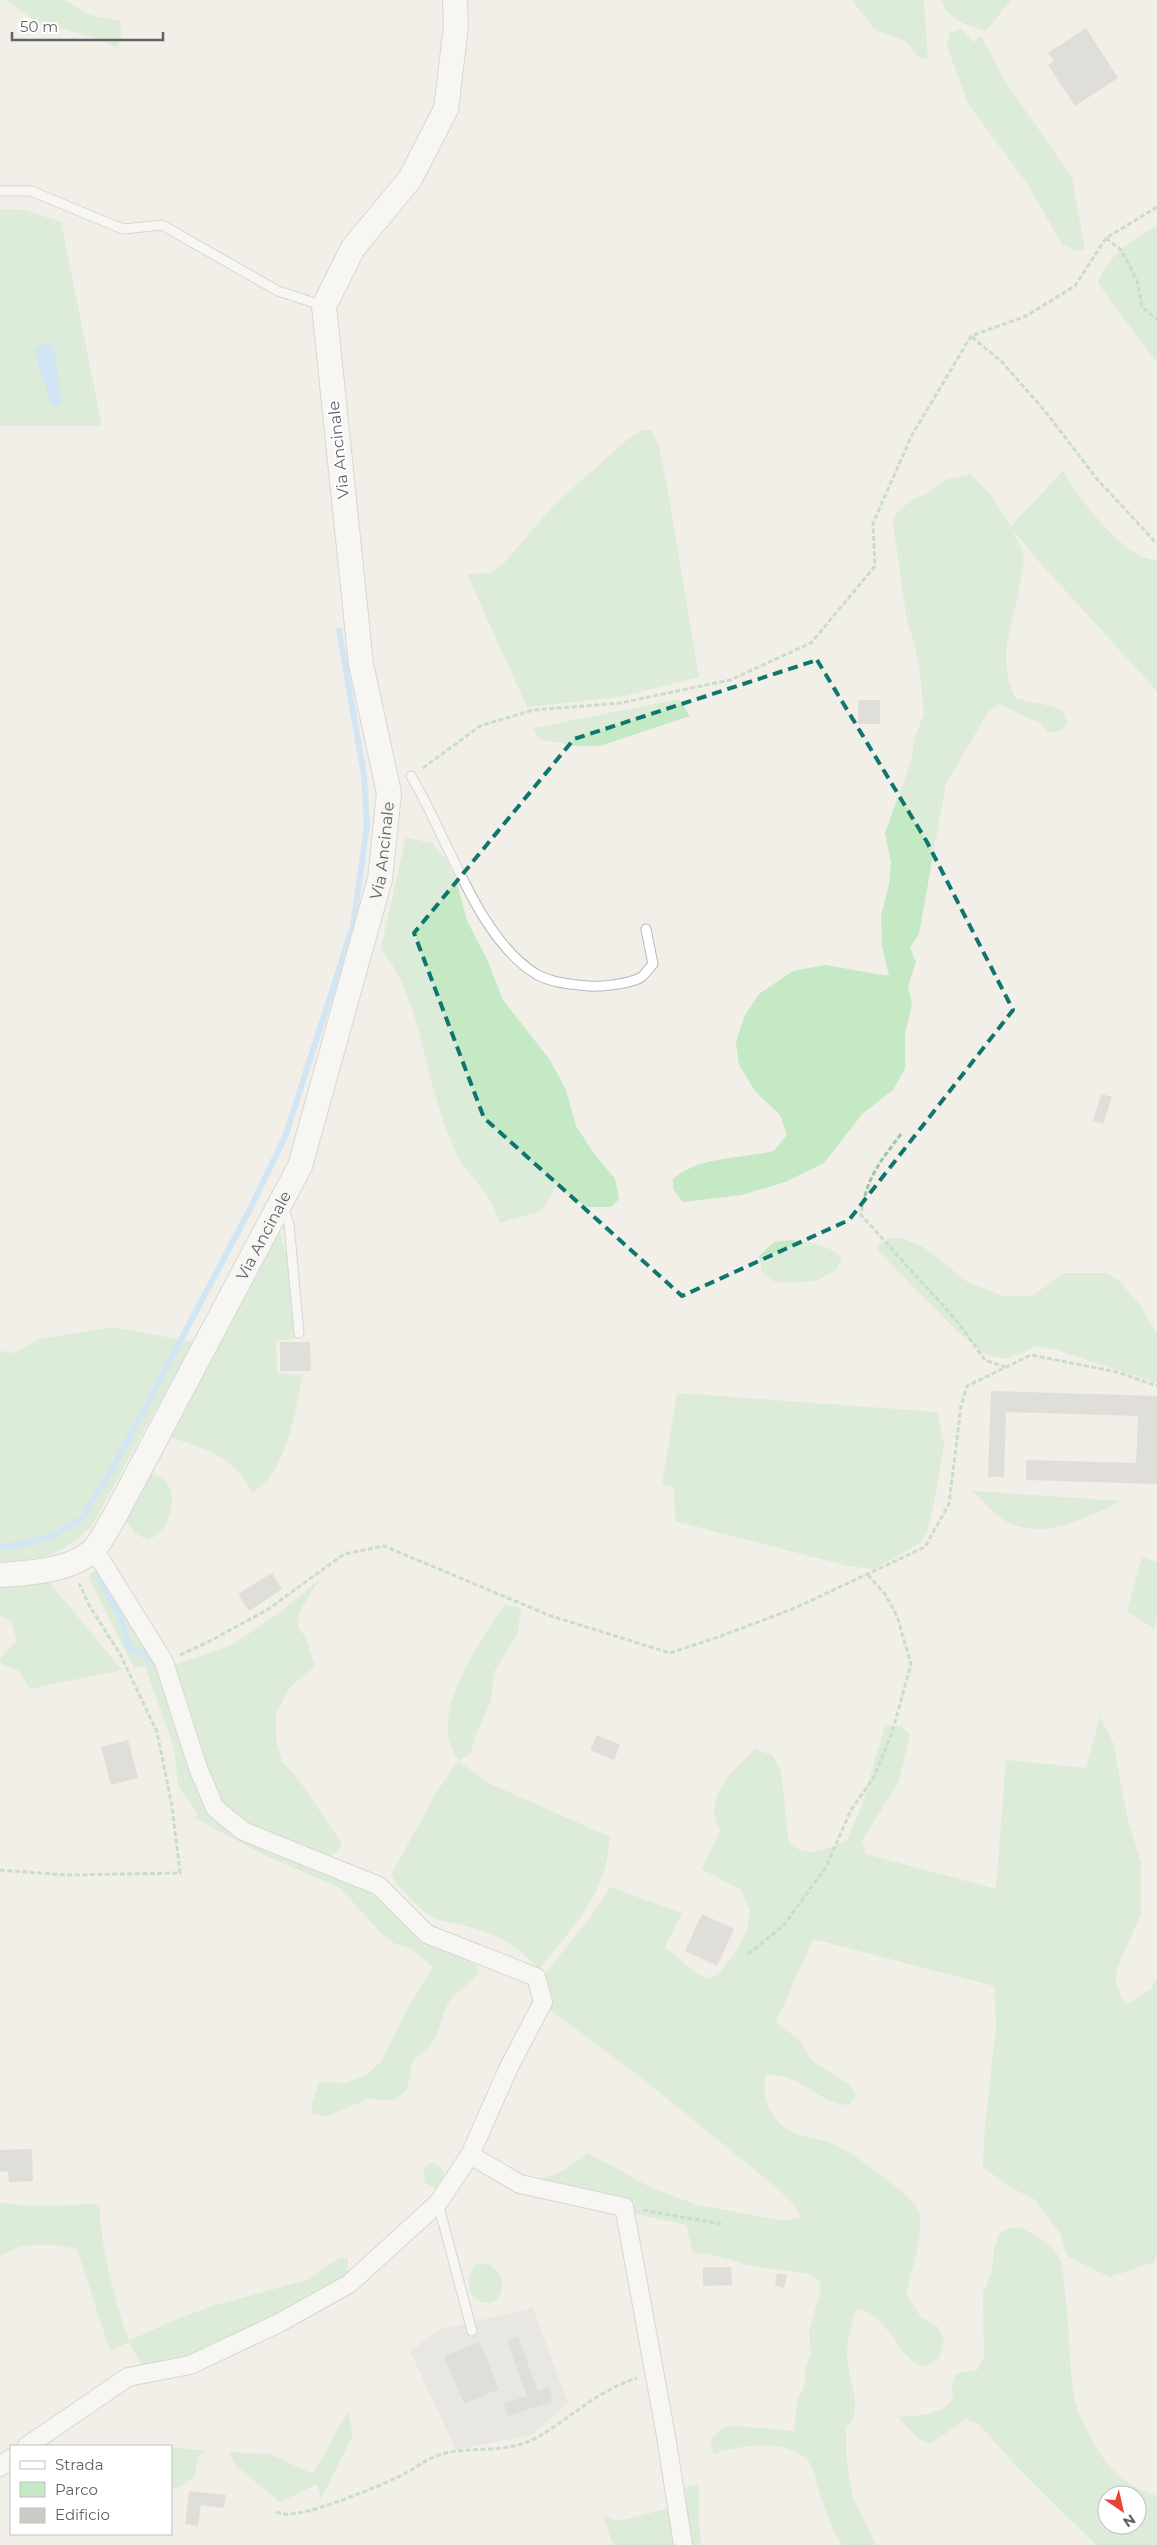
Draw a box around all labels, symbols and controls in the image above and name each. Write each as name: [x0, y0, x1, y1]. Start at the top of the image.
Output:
scale bar: [12, 10, 164, 42]
text: 50 m: [20, 17, 58, 36]
street label: Via Ancinale: [324, 400, 353, 500]
street label: Via Ancinale: [366, 801, 398, 902]
street label: Via Ancinale: [232, 1188, 295, 1284]
legend: [10, 2445, 172, 2535]
text: Strada: [55, 2455, 104, 2474]
text: Parco: [55, 2480, 98, 2499]
north arrow: [1097, 2485, 1147, 2535]
text: Edificio: [55, 2505, 110, 2524]
text: N: [1120, 2510, 1139, 2531]

